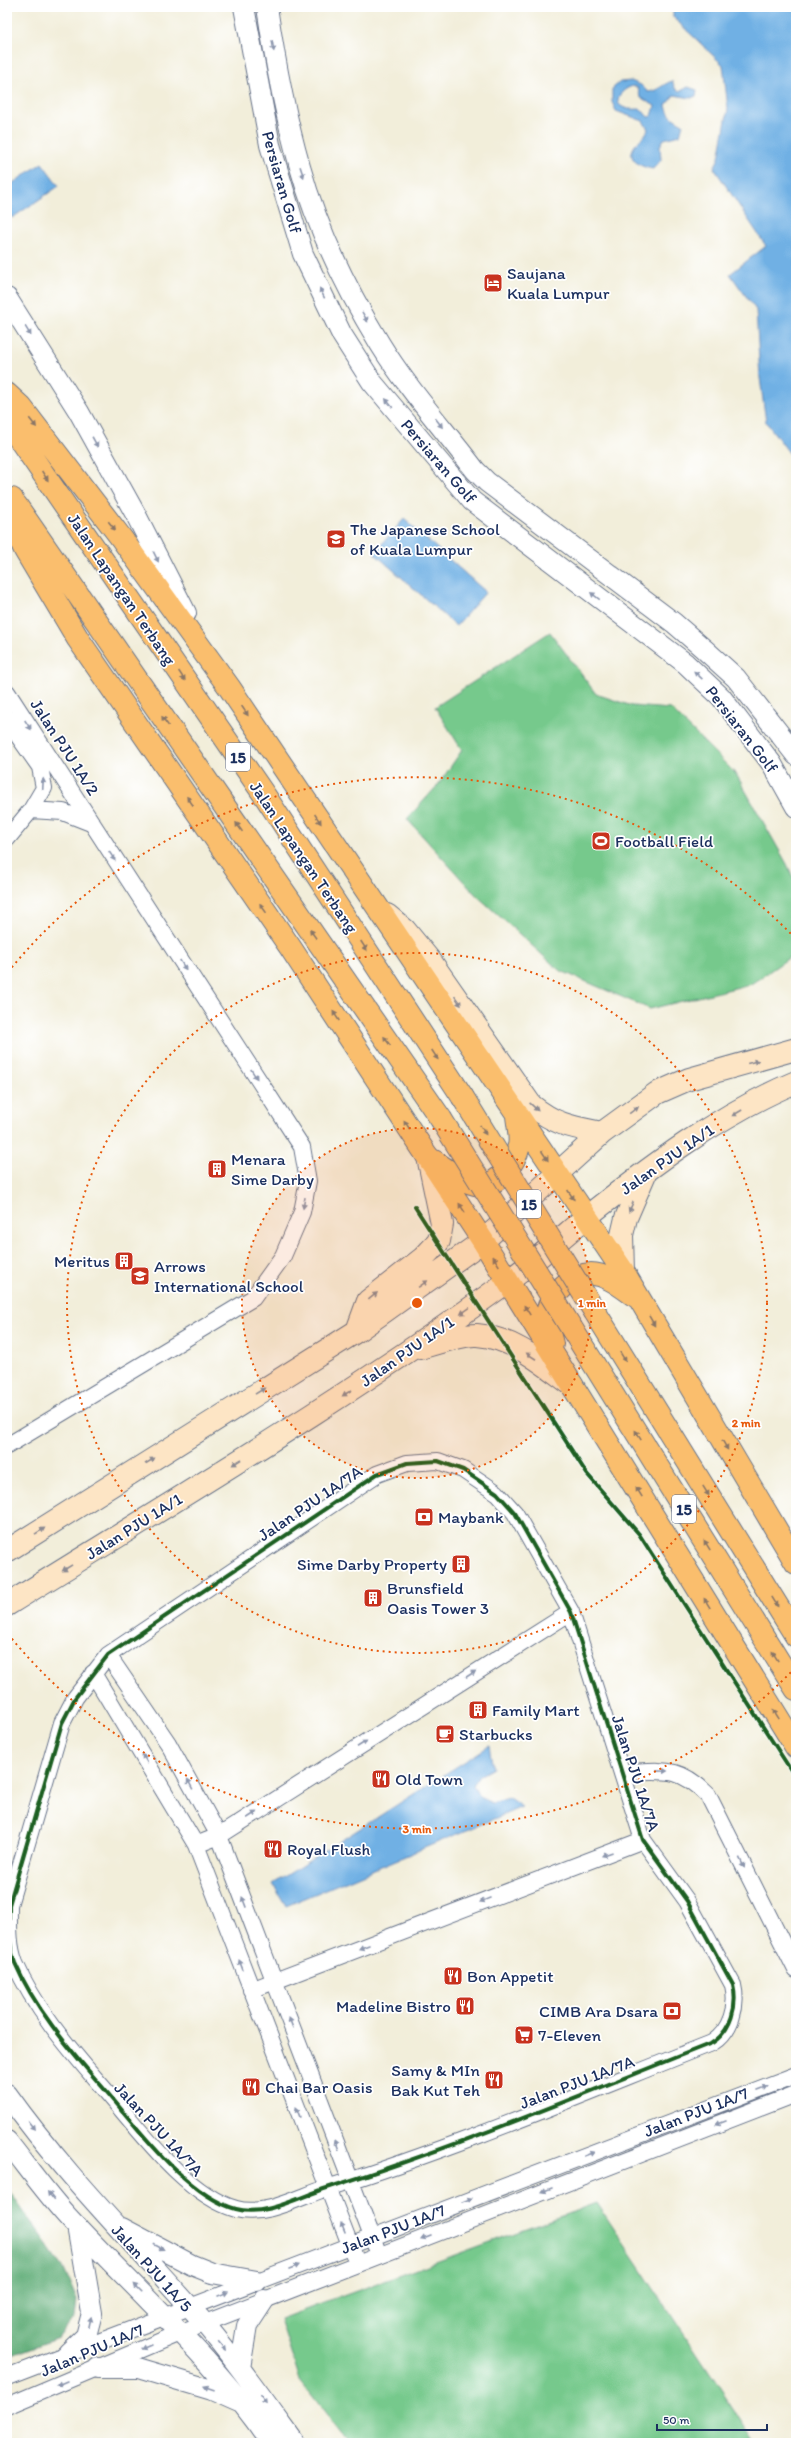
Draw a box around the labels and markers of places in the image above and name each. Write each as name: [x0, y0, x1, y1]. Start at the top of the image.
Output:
place label: Saujana Kuala Lumpur: [507, 263, 610, 303]
hotel icon: Saujana Kuala Lumpur: [482, 272, 504, 294]
place label: The Japanese School of Kuala Lumpur: [350, 519, 500, 559]
school or university icon: The Japanese School of Kuala Lumpur: [325, 528, 347, 550]
sports icon: Football Field: [590, 830, 612, 852]
place label: Football Field: [615, 831, 714, 851]
place label: Menara Sime Darby: [231, 1149, 314, 1189]
building icon: Menara Sime Darby: [206, 1158, 228, 1180]
building icon: Meritus: [113, 1250, 135, 1272]
place label: Meritus: [54, 1251, 110, 1271]
place label: Arrows International School: [154, 1256, 304, 1296]
school or university icon: Arrows International School: [129, 1265, 151, 1287]
centre of rings: [410, 1296, 424, 1310]
bank icon: Maybank: [413, 1506, 435, 1528]
place label: Maybank: [438, 1507, 504, 1527]
building icon: Sime Darby Property: [450, 1553, 472, 1575]
place label: Sime Darby Property: [297, 1554, 447, 1574]
place label: Brunsfield Oasis Tower 3: [387, 1578, 489, 1618]
building icon: Brunsfield Oasis Tower 3: [362, 1587, 384, 1609]
building icon: Family Mart: [467, 1699, 489, 1721]
place label: Family Mart: [492, 1700, 580, 1720]
cafe icon: Starbucks: [434, 1723, 456, 1745]
place label: Starbucks: [459, 1724, 533, 1744]
restaurant icon: Old Town: [370, 1768, 392, 1790]
place label: Old Town: [395, 1769, 463, 1789]
restaurant icon: Royal Flush: [262, 1838, 284, 1860]
place label: Royal Flush: [287, 1839, 370, 1859]
restaurant icon: Bon Appetit: [442, 1965, 464, 1987]
place label: Bon Appetit: [467, 1966, 554, 1986]
restaurant icon: Madeline Bistro: [454, 1995, 476, 2017]
place label: Madeline Bistro: [336, 1996, 451, 2016]
bank icon: CIMB Ara Dsara: [661, 2000, 683, 2022]
place label: CIMB Ara Dsara: [539, 2001, 658, 2021]
supermarket icon: 7-Eleven: [513, 2024, 535, 2046]
place label: 7-Eleven: [538, 2025, 601, 2045]
place label: Samy & MIn Bak Kut Teh: [391, 2060, 480, 2100]
restaurant icon: Samy & MIn Bak Kut Teh: [483, 2069, 505, 2091]
restaurant icon: Chai Bar Oasis: [240, 2076, 262, 2098]
place label: Chai Bar Oasis: [265, 2077, 373, 2097]

